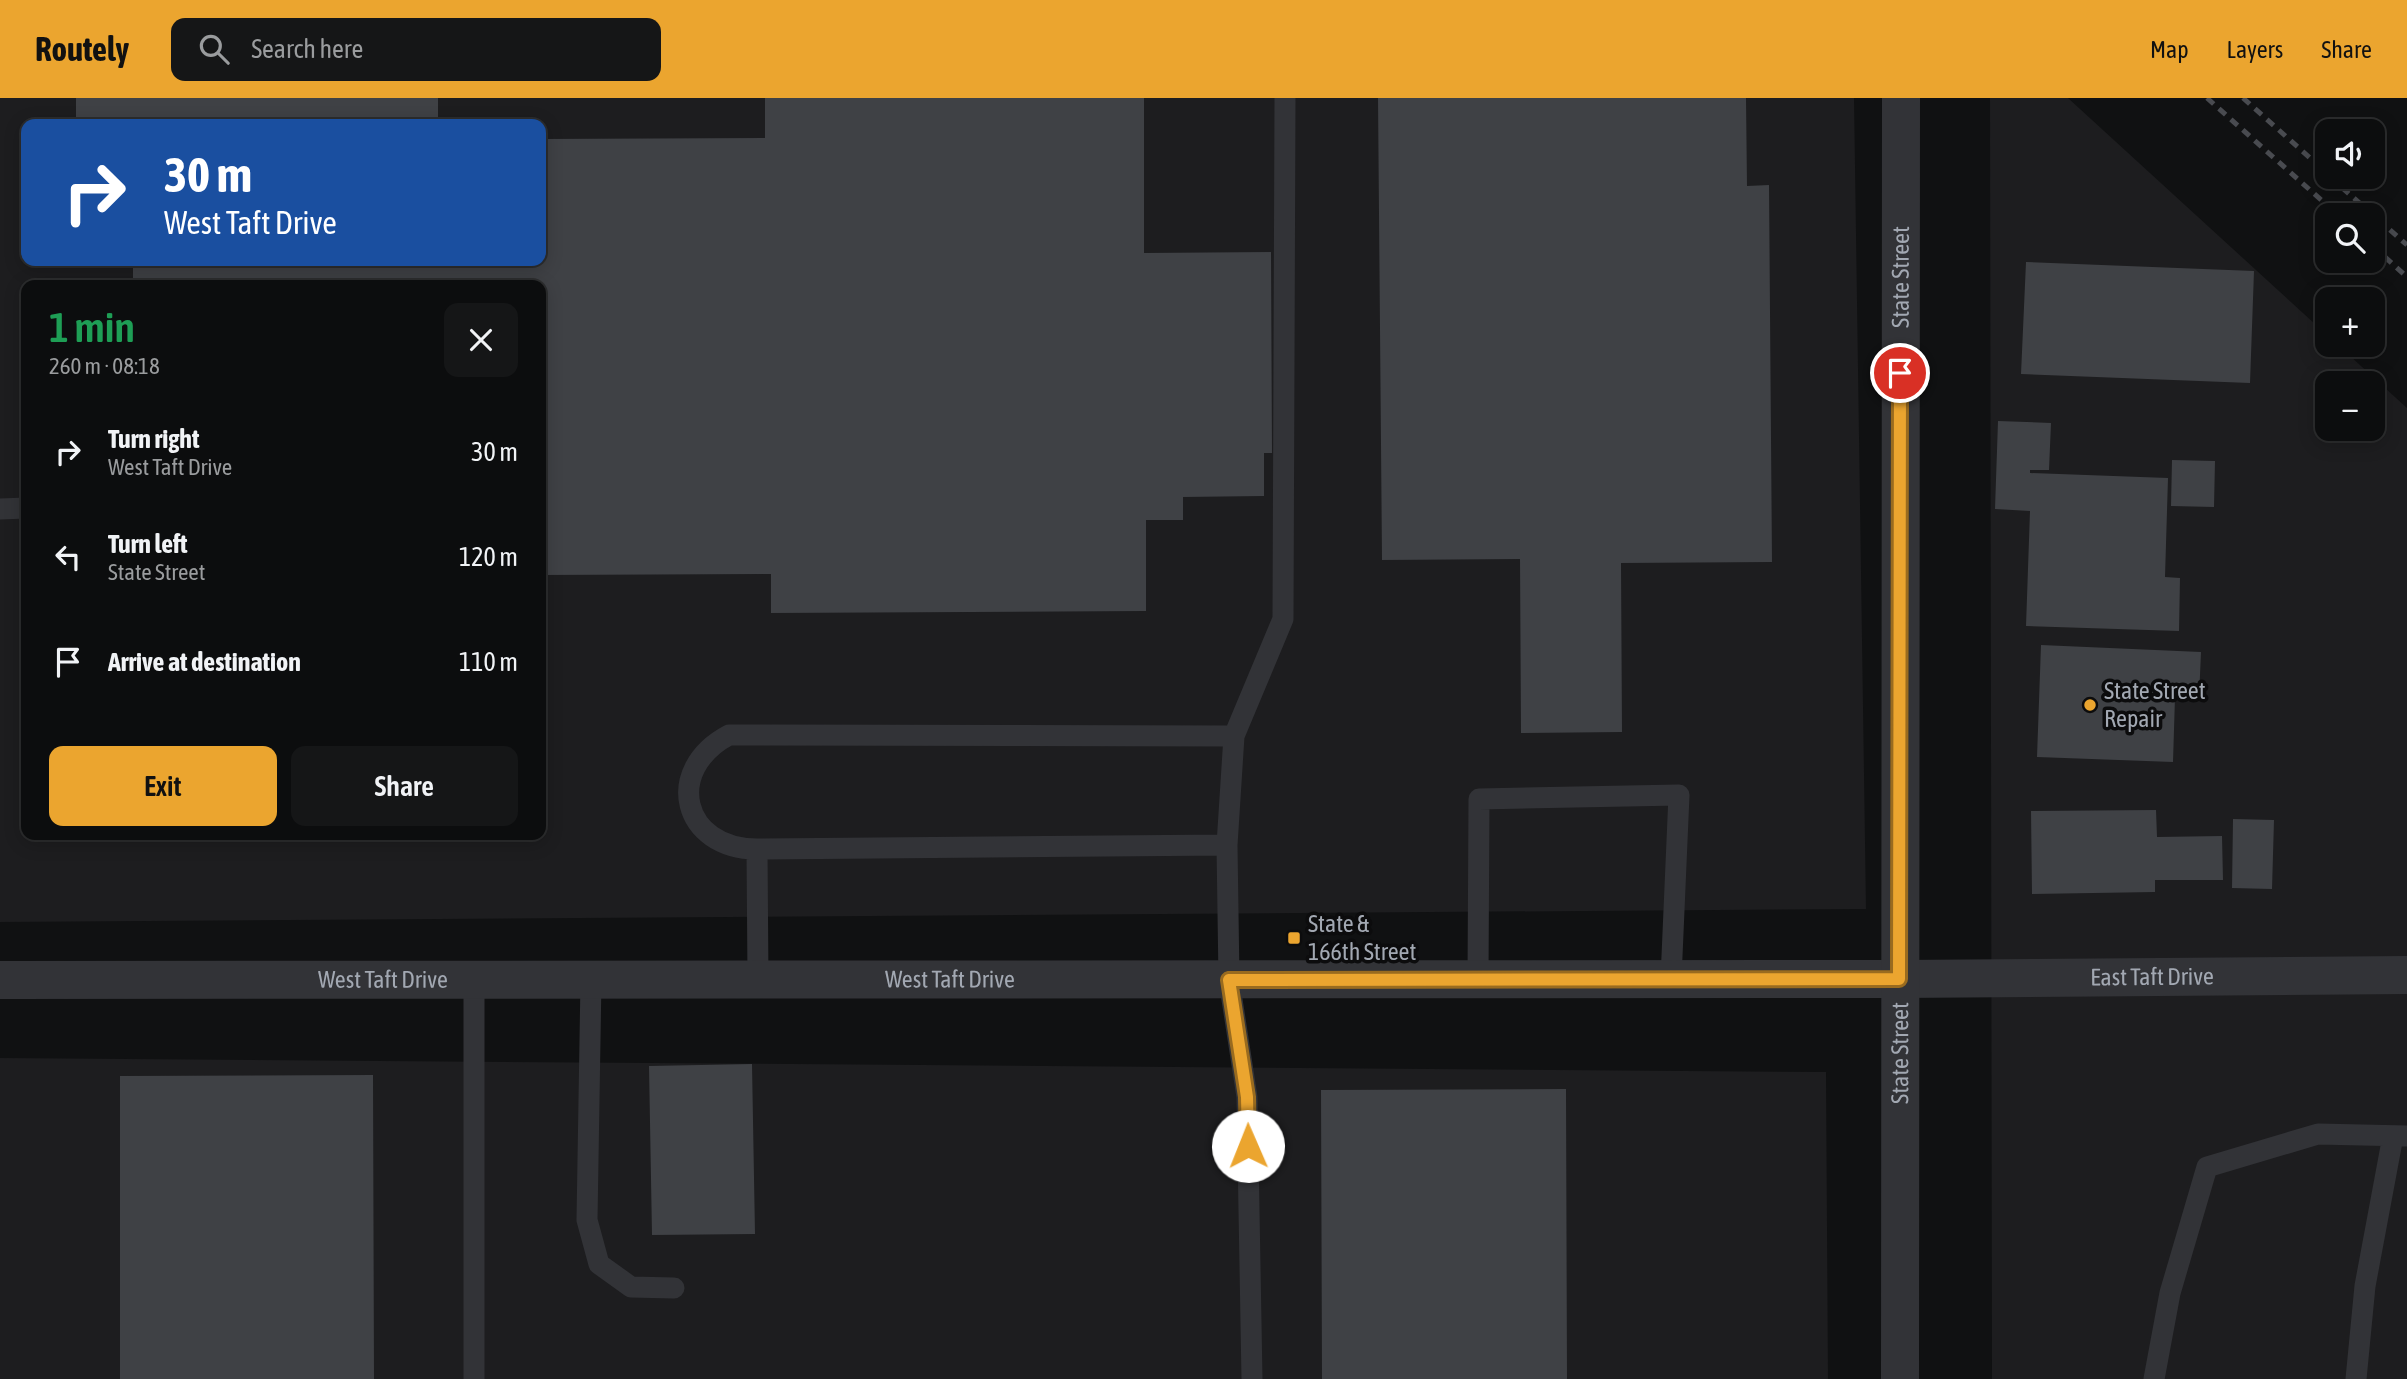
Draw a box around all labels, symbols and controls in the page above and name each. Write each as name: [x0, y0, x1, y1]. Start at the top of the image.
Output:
search box: [171, 18, 661, 81]
text: Routely: [35, 30, 129, 68]
icon: search: [195, 30, 233, 68]
text: Search here: [251, 34, 363, 64]
text: Map: [2150, 36, 2189, 63]
text: Layers: [2227, 36, 2283, 63]
text: Share: [2321, 36, 2372, 63]
map controls: [2315, 119, 2385, 441]
button: sound: [2315, 119, 2385, 189]
text: 30 m: [164, 146, 252, 202]
icon: right: [49, 147, 140, 238]
button: search: [2315, 203, 2385, 273]
text: West Taft Drive: [164, 204, 337, 241]
street label: State Street: [1887, 226, 1914, 328]
button: +: [2315, 287, 2385, 357]
text: 1 min: [49, 303, 135, 351]
button: close: [444, 303, 518, 377]
pin: [1870, 343, 1930, 403]
text: 260 m · 08:18: [49, 353, 160, 379]
icon: arrive: [1881, 354, 1919, 392]
button: −: [2315, 371, 2385, 441]
text: Turn right: [108, 424, 199, 454]
icon: right: [49, 433, 87, 471]
text: 30 m: [471, 437, 518, 467]
text: West Taft Drive: [108, 454, 232, 480]
text: Turn left: [108, 529, 188, 559]
icon: left: [49, 538, 87, 576]
text: 120 m: [459, 542, 518, 572]
text: State Street: [108, 559, 205, 585]
icon: arrive: [49, 643, 87, 681]
text: Arrive at destination: [108, 647, 301, 677]
text: 110 m: [459, 647, 518, 677]
place label: State Street Repair: [2104, 677, 2206, 732]
marker: State Street Repair: [2082, 697, 2098, 713]
button: Exit: [49, 746, 277, 826]
button: Share: [291, 746, 518, 826]
place label: State & 166th Street: [1308, 910, 1416, 965]
marker: State & 166th Street: [1286, 930, 1302, 946]
street label: East Taft Drive: [2090, 963, 2214, 990]
street label: West Taft Drive: [885, 965, 1015, 993]
street label: West Taft Drive: [318, 966, 448, 993]
street label: State Street: [1886, 1002, 1913, 1104]
position arrow: [1211, 1109, 1285, 1183]

